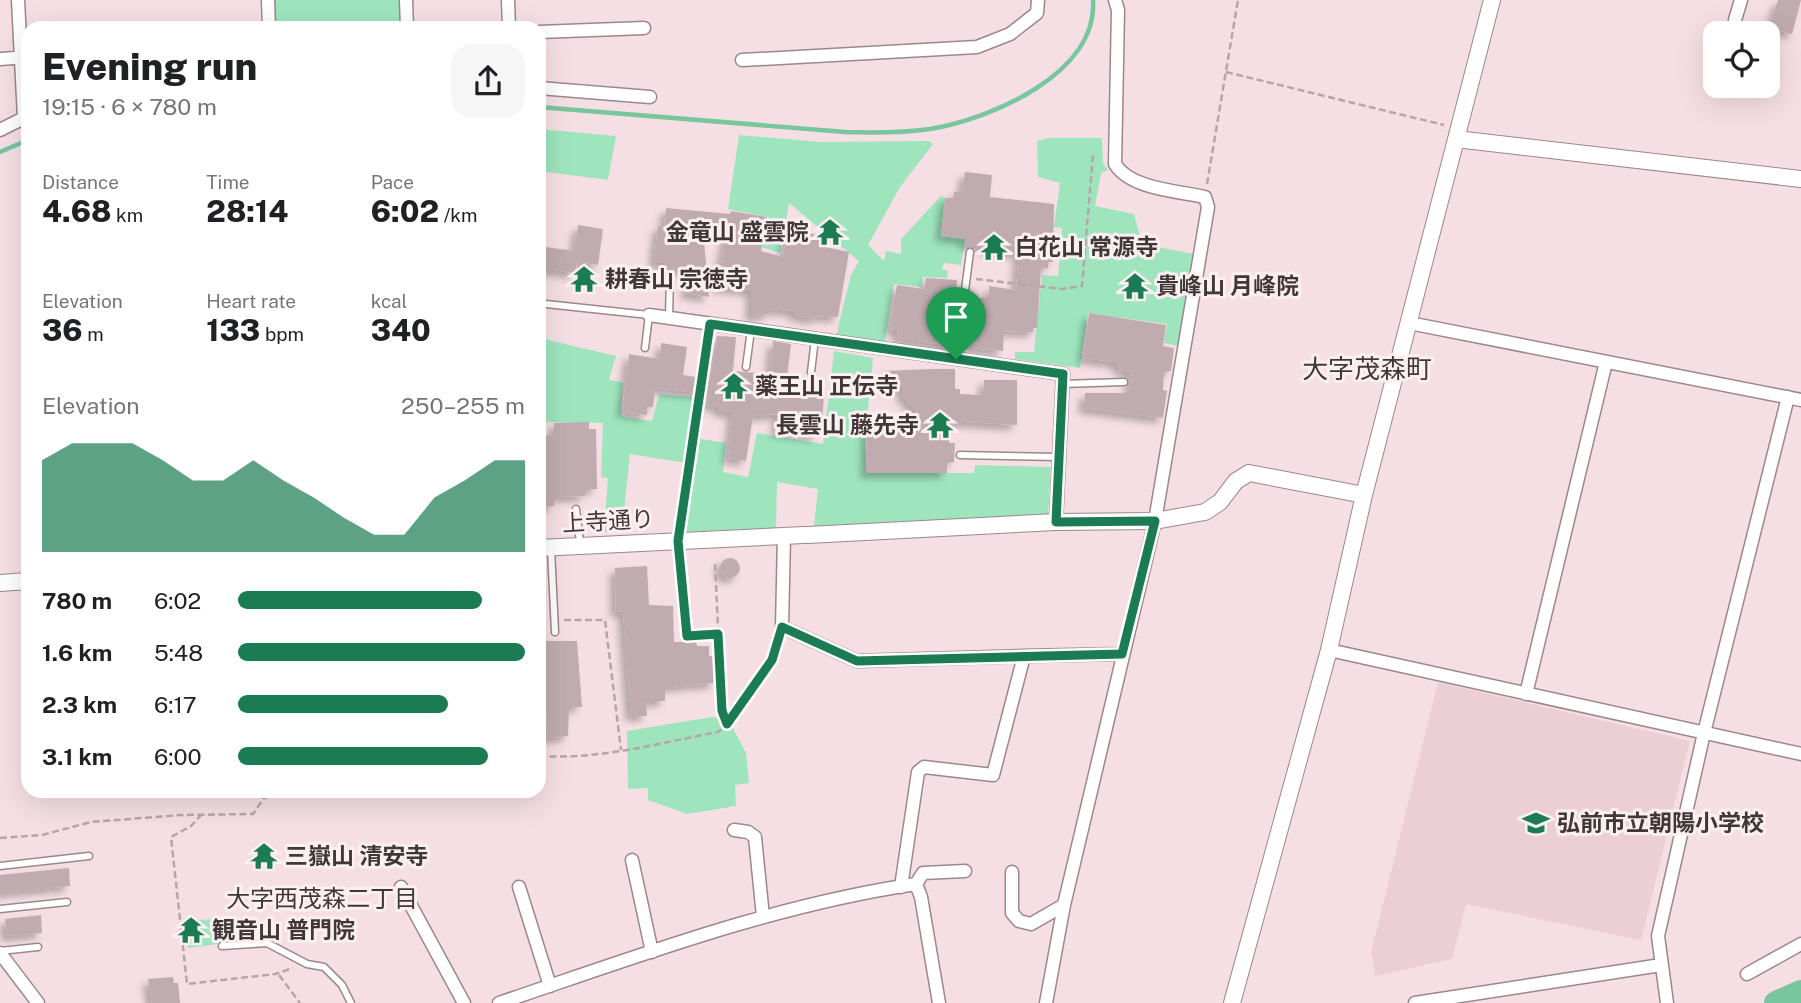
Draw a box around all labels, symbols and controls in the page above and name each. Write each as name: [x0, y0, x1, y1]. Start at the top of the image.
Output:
map controls: [1703, 21, 1780, 98]
button: locate: [1703, 21, 1780, 98]
text: Evening run: [42, 44, 257, 89]
button: share: [451, 44, 525, 118]
text: 19:15 · 6 × 780 m: [42, 93, 217, 120]
text: Distance: [42, 171, 119, 193]
text: Time: [206, 171, 250, 193]
text: Pace: [371, 171, 414, 193]
text: 4.68: [42, 193, 112, 229]
text: 28:14: [206, 193, 288, 229]
text: 6:02: [371, 193, 439, 229]
text: km: [112, 204, 143, 226]
text: /km: [439, 204, 477, 226]
temple icon: 金竜山 盛雲院: [815, 217, 845, 247]
place label: 金竜山 盛雲院: [666, 218, 809, 245]
temple icon: 白花山 常源寺: [979, 232, 1009, 262]
place label: 白花山 常源寺: [1015, 233, 1158, 260]
temple icon: 耕春山 宗徳寺: [569, 264, 599, 294]
place label: 耕春山 宗徳寺: [605, 265, 748, 292]
temple icon: 貴峰山 月峰院: [1120, 271, 1150, 301]
place label: 貴峰山 月峰院: [1156, 272, 1299, 299]
pin: [926, 287, 986, 359]
text: Elevation: [42, 290, 123, 312]
text: Heart rate: [206, 290, 296, 312]
text: kcal: [371, 290, 407, 312]
icon: arrive: [937, 298, 975, 336]
text: 36: [42, 312, 83, 348]
text: 133: [206, 312, 260, 348]
text: 340: [371, 312, 431, 348]
text: m: [83, 323, 104, 345]
text: bpm: [260, 323, 304, 345]
district label: 大字茂森町: [1302, 353, 1432, 384]
temple icon: 薬王山 正伝寺: [719, 371, 749, 401]
place label: 薬王山 正伝寺: [755, 372, 898, 399]
text: Elevation: [42, 392, 140, 419]
text: 250–255 m: [401, 392, 525, 419]
temple icon: 長雲山 藤先寺: [925, 410, 955, 440]
place label: 長雲山 藤先寺: [776, 411, 919, 438]
street label: 上寺通り: [561, 505, 655, 536]
text: 780 m: [42, 587, 112, 614]
text: 6:02: [154, 587, 201, 614]
text: 1.6 km: [42, 639, 112, 666]
text: 5:48: [154, 639, 203, 666]
text: 2.3 km: [42, 691, 117, 718]
text: 6:17: [154, 691, 197, 718]
text: 3.1 km: [42, 743, 112, 770]
text: 6:00: [154, 743, 202, 770]
school or university icon: 弘前市立朝陽小学校: [1521, 808, 1551, 838]
place label: 弘前市立朝陽小学校: [1557, 809, 1764, 836]
temple icon: 三嶽山 清安寺: [249, 841, 279, 871]
place label: 三嶽山 清安寺: [285, 842, 428, 869]
district label: 大字西茂森二丁目: [226, 884, 418, 912]
temple icon: 観音山 普門院: [176, 915, 206, 945]
place label: 観音山 普門院: [212, 916, 355, 943]

